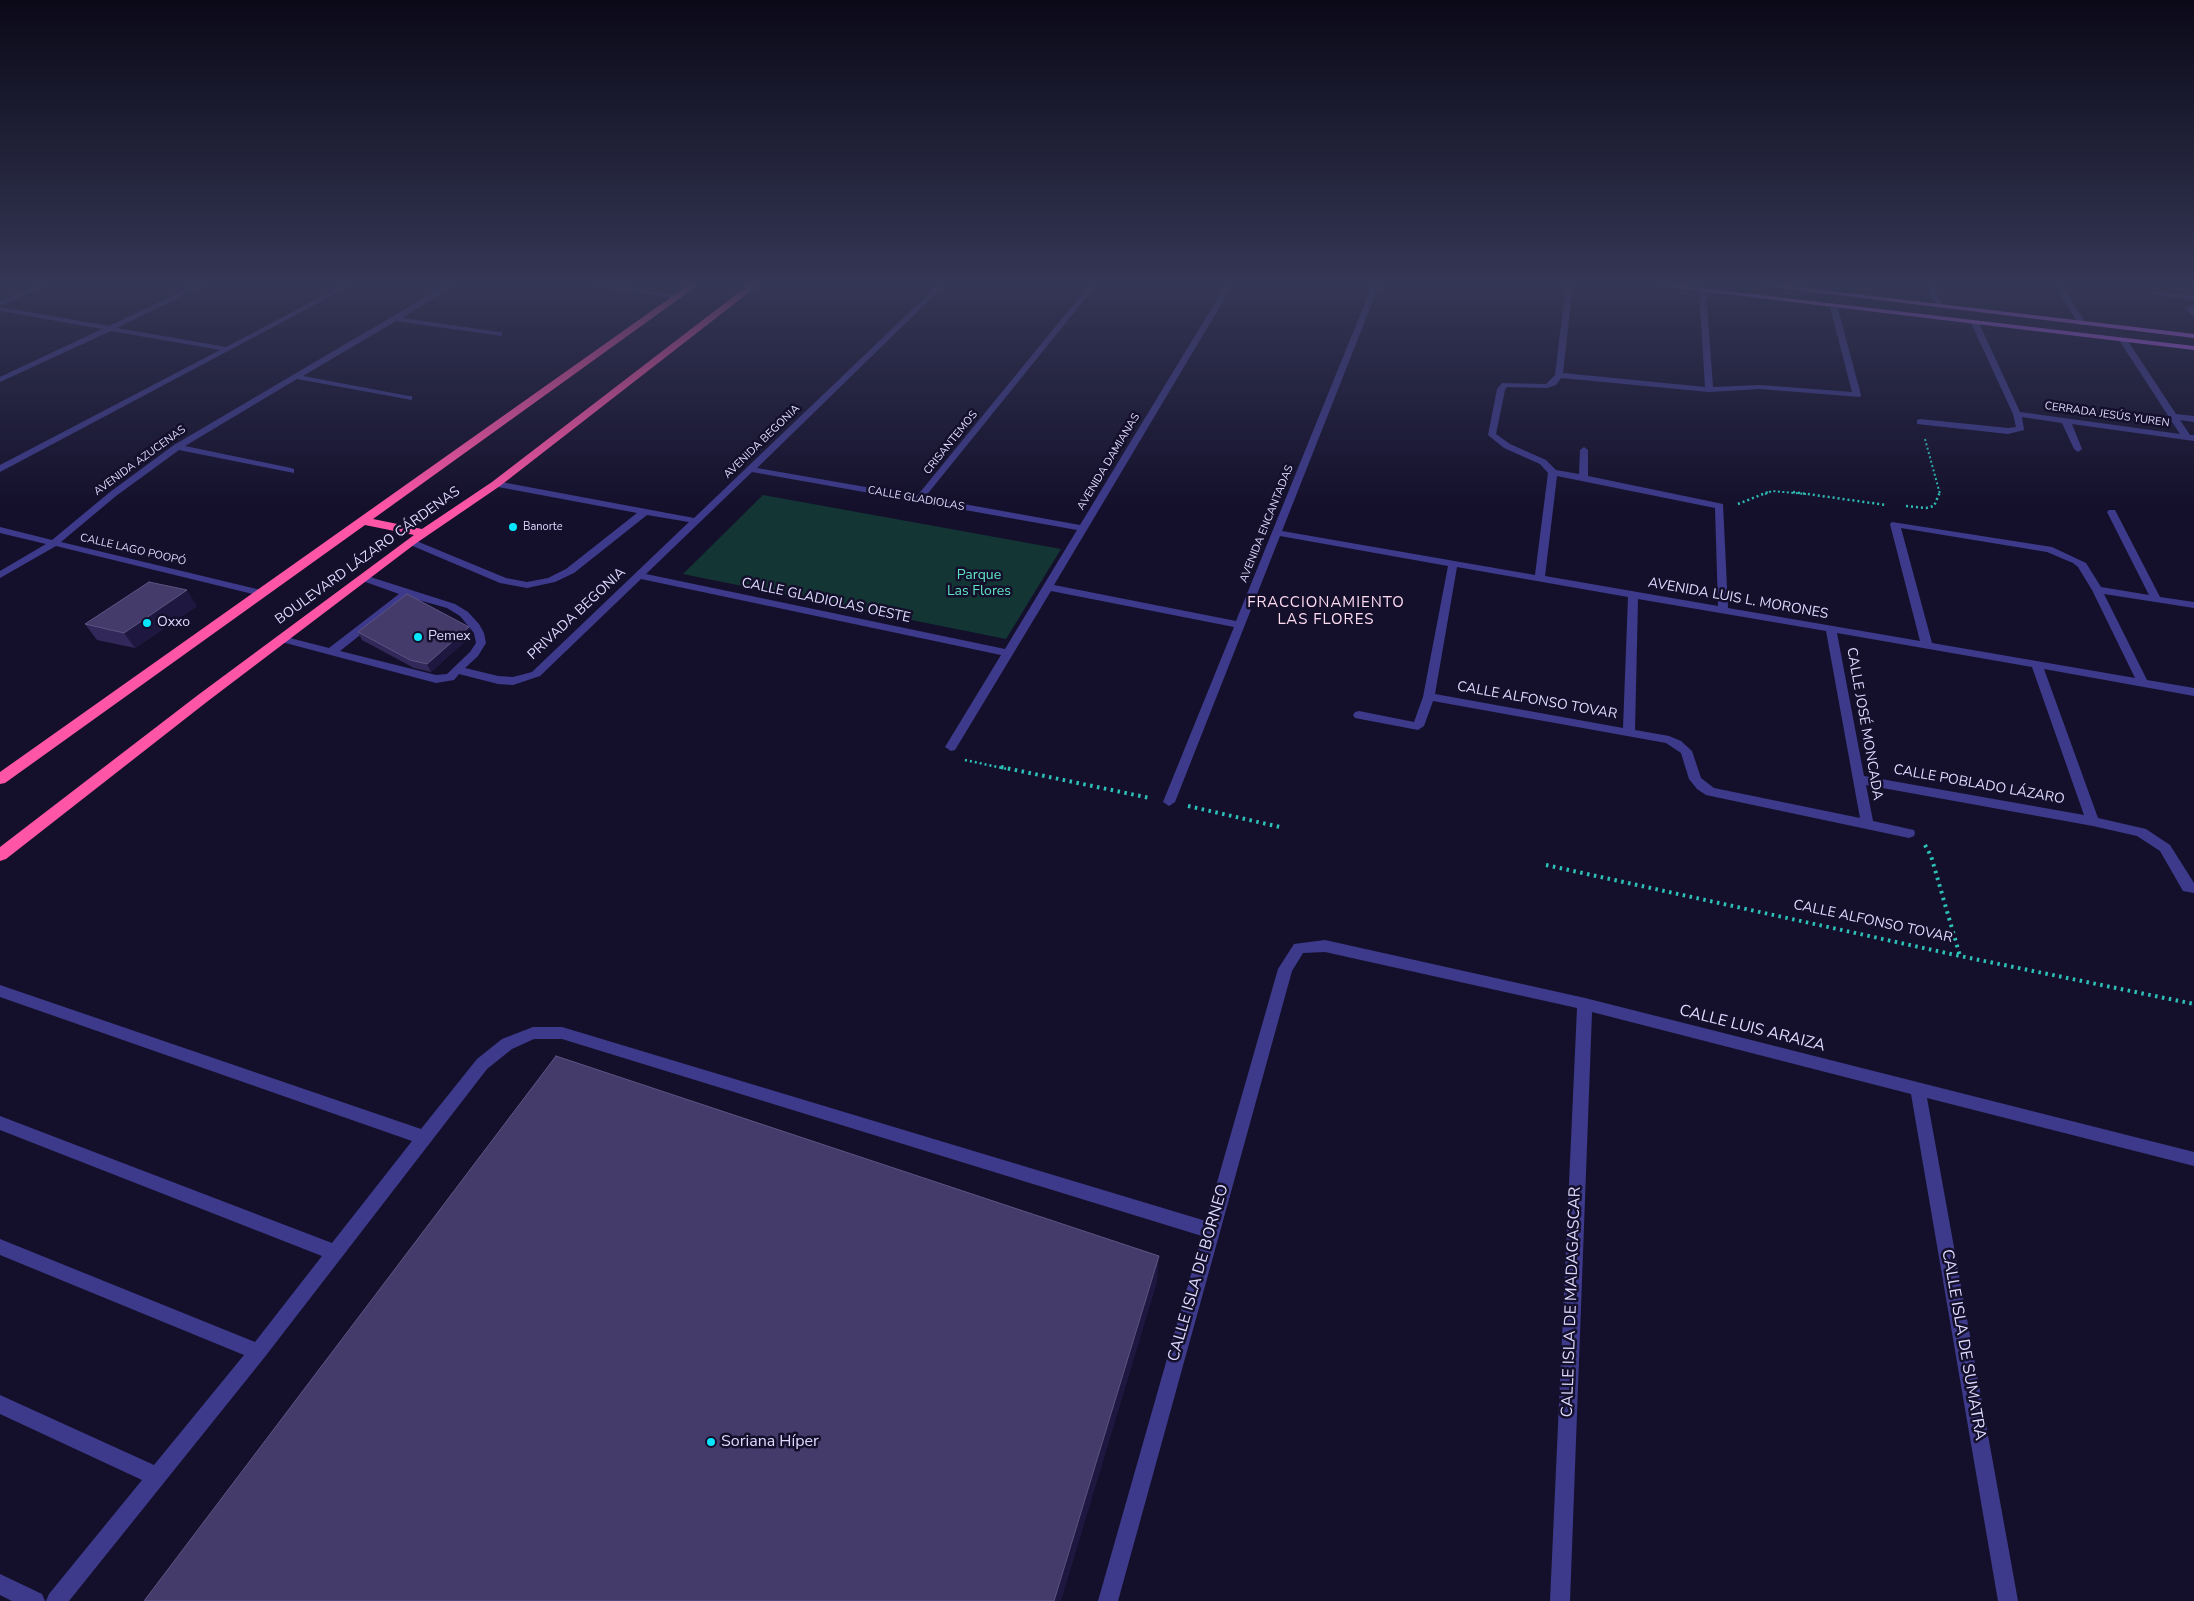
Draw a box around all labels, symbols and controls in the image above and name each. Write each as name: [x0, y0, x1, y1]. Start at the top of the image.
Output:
street label: CERRADA JESÚS YUREN: [2044, 400, 2170, 430]
street label: AVENIDA BEGONIA: [721, 402, 803, 482]
street label: CRISANTEMOS: [921, 408, 981, 478]
street label: AVENIDA DAMIANAS: [1075, 411, 1143, 513]
street label: AVENIDA AZUCENAS: [92, 423, 188, 499]
street label: AVENIDA ENCANTADAS: [1237, 463, 1297, 585]
street label: BOULEVARD LÁZARO CÁRDENAS: [272, 483, 464, 629]
street label: CALLE GLADIOLAS: [867, 484, 965, 514]
place label: Banorte: [523, 520, 563, 534]
marker: Banorte: [507, 521, 519, 533]
street label: CALLE LAGO POOPÓ: [79, 531, 187, 569]
street label: PRIVADA BEGONIA: [525, 564, 629, 664]
park label: Parque Las Flores: [947, 568, 1011, 600]
street label: CALLE GLADIOLAS OESTE: [740, 575, 912, 627]
street label: AVENIDA LUIS L. MORONES: [1647, 575, 1829, 623]
district label: FRACCIONAMIENTO LAS FLORES: [1245, 594, 1407, 629]
place label: Oxxo: [157, 615, 190, 631]
marker: Oxxo: [141, 617, 153, 629]
place label: Pemex: [428, 629, 471, 645]
marker: Pemex: [412, 631, 424, 643]
street label: CALLE JOSÉ MONCADA: [1842, 646, 1886, 802]
street label: CALLE ALFONSO TOVAR: [1456, 679, 1618, 723]
street label: CALLE POBLADO LÁZARO: [1892, 762, 2066, 808]
street label: CALLE ALFONSO TOVAR: [1792, 897, 1954, 947]
street label: CALLE LUIS ARAIZA: [1677, 1002, 1827, 1056]
street label: CALLE ISLA DE BORNEO: [1164, 1182, 1234, 1364]
street label: CALLE ISLA DE MADAGASCAR: [1558, 1186, 1586, 1418]
street label: CALLE ISLA DE SUMATRA: [1937, 1248, 1989, 1442]
place label: Soriana Híper: [721, 1432, 819, 1452]
marker: Soriana Híper: [705, 1436, 717, 1448]

